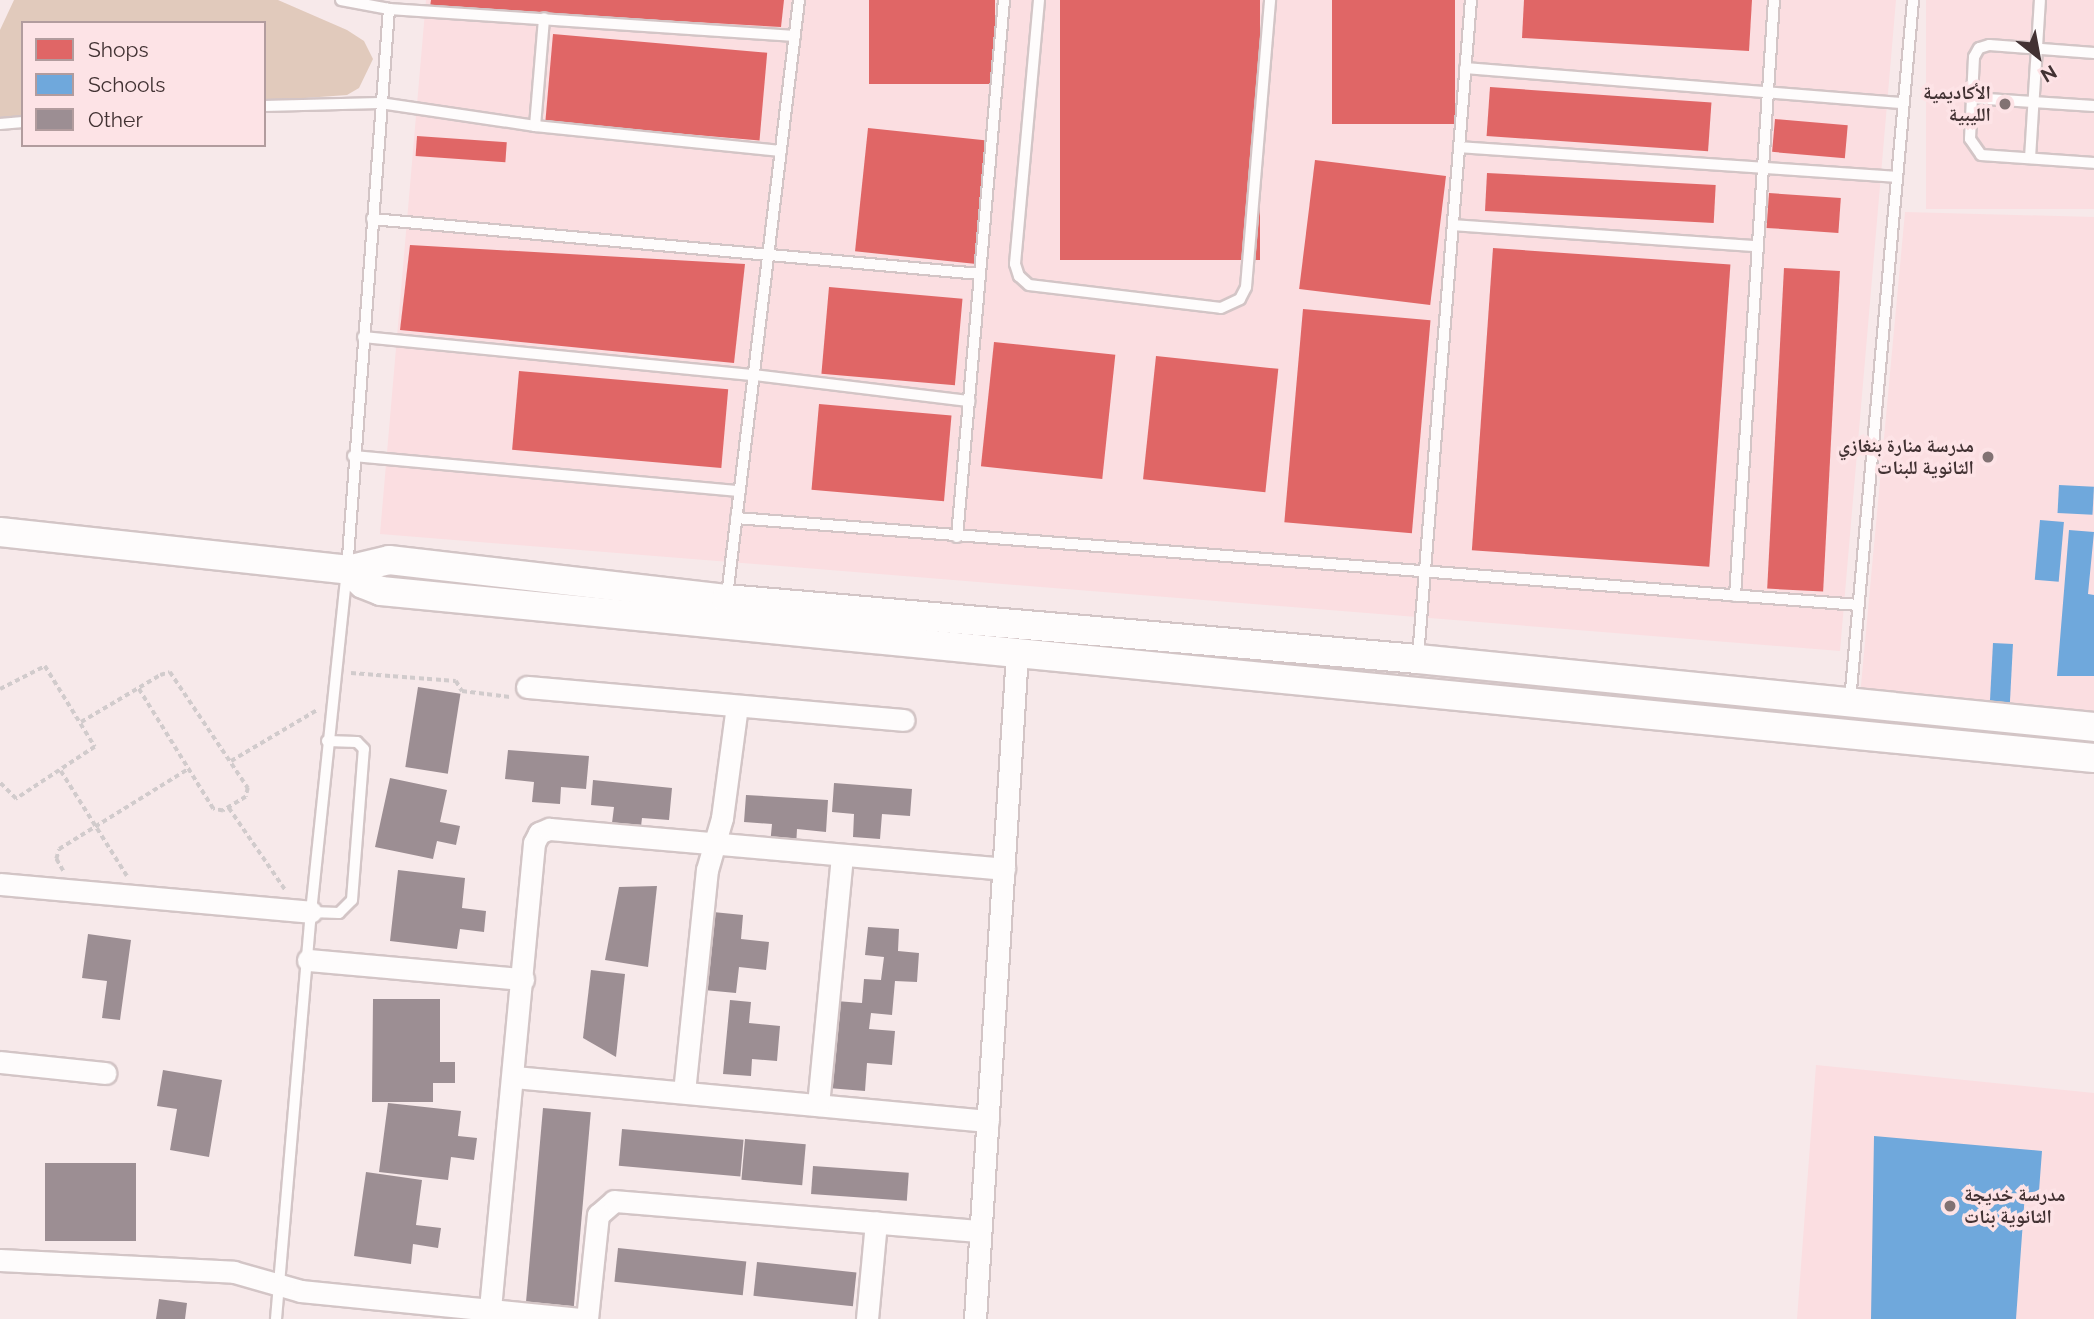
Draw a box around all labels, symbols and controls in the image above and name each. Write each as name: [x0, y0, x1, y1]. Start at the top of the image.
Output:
legend: [21, 21, 266, 147]
north arrow: [2003, 21, 2073, 91]
text: Shops: [88, 37, 149, 62]
text: N: [2037, 61, 2061, 87]
text: Schools: [88, 72, 165, 97]
place label: الأكاديمية الليبية: [1923, 82, 1991, 126]
marker: الأكاديمية الليبية: [1997, 96, 2013, 112]
text: Other: [88, 107, 143, 132]
place label: مدرسة منارة بنغازي الثانوية للبنات: [1838, 435, 1974, 479]
marker: مدرسة منارة بنغازي الثانوية للبنات: [1980, 449, 1996, 465]
place label: مدرسة خديجة الثانوية بنات: [1964, 1184, 2065, 1228]
marker: مدرسة خديجة الثانوية بنات: [1942, 1198, 1958, 1214]

